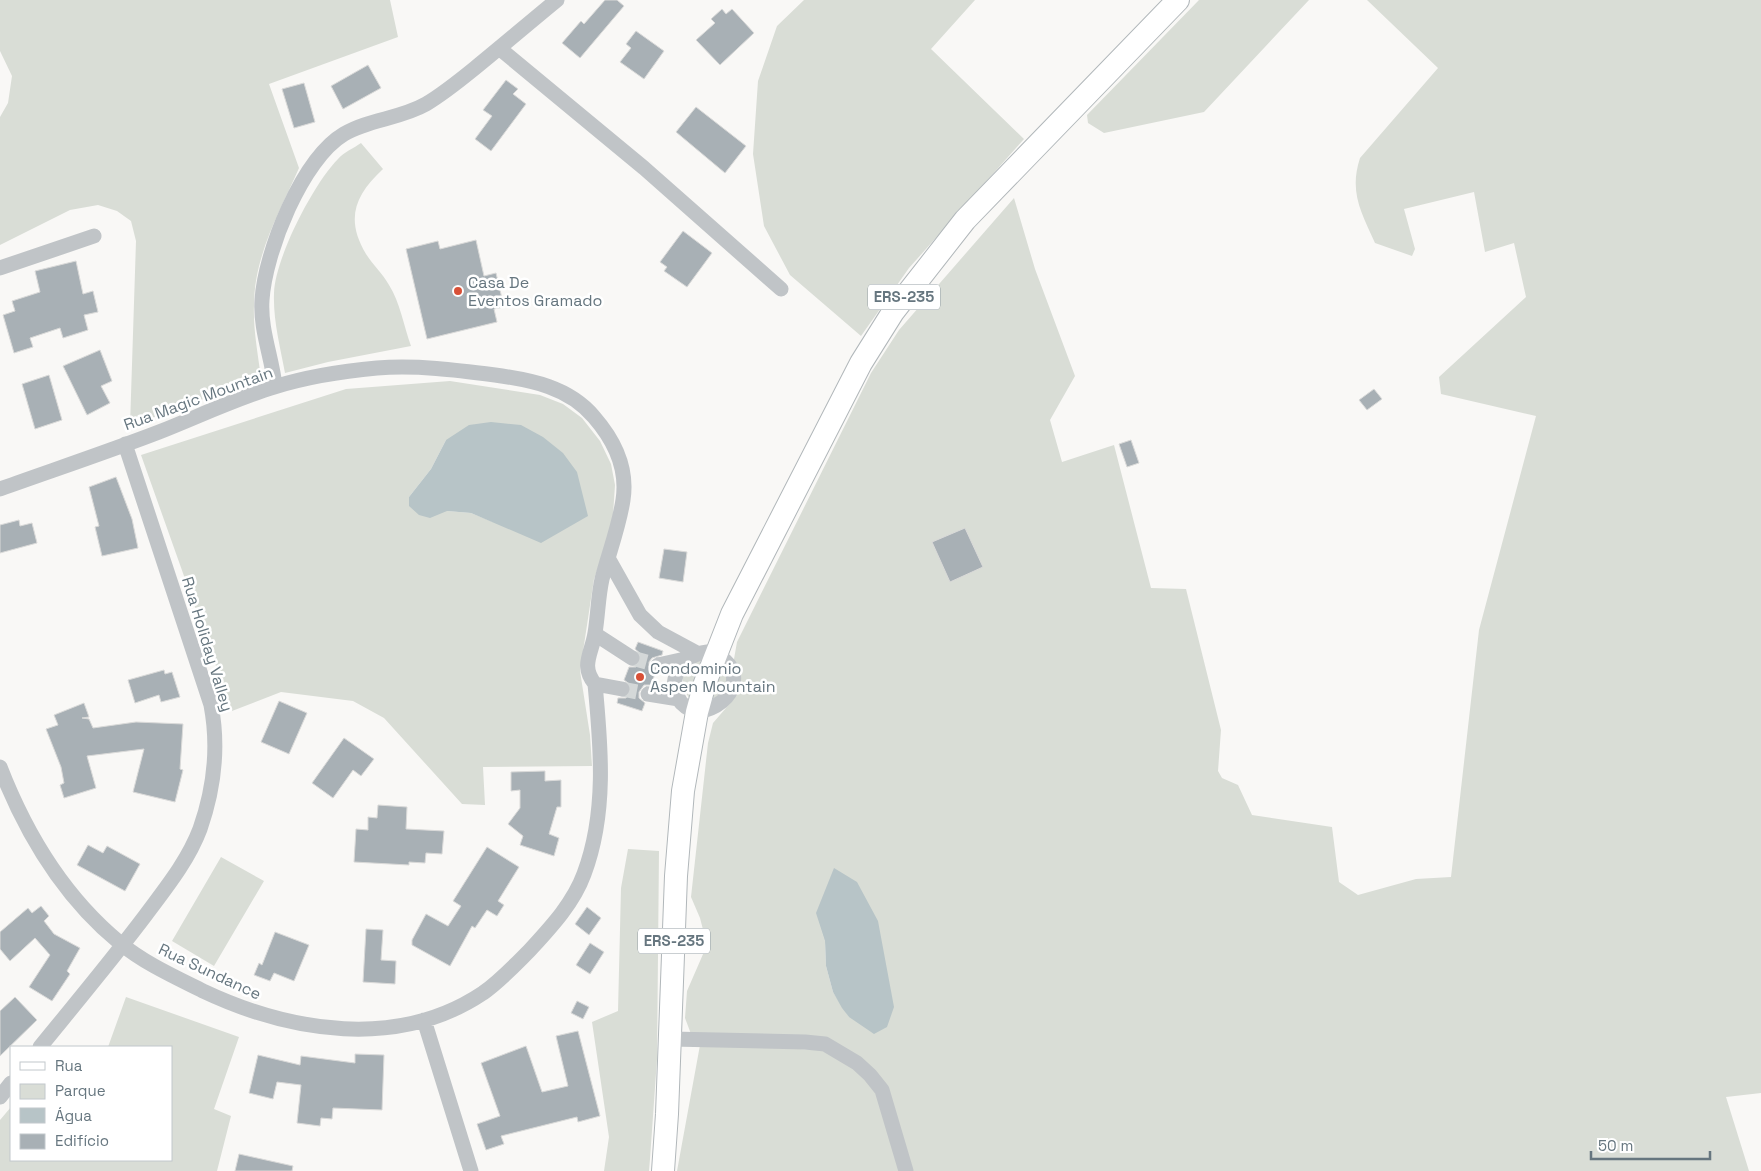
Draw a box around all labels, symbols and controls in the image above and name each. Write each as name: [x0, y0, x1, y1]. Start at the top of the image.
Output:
place label: Casa De Eventos Gramado: [468, 272, 602, 311]
road number: ERS-235: [868, 284, 940, 310]
marker: Casa De Eventos Gramado: [452, 285, 464, 297]
street label: Rua Magic Mountain: [121, 362, 276, 435]
street label: Rua Holiday Valley: [177, 574, 238, 714]
place label: Condominio Aspen Mountain: [650, 658, 776, 697]
marker: Condominio Aspen Mountain: [634, 671, 646, 683]
road number: ERS-235: [638, 928, 710, 954]
street label: Rua Sundance: [155, 938, 265, 1004]
legend: [10, 1046, 172, 1161]
text: Rua: [55, 1056, 83, 1075]
text: Parque: [55, 1081, 106, 1100]
text: Água: [55, 1106, 92, 1125]
scale bar: [1591, 1128, 1710, 1160]
text: Edifício: [55, 1131, 109, 1150]
text: 50 m: [1598, 1136, 1633, 1155]

